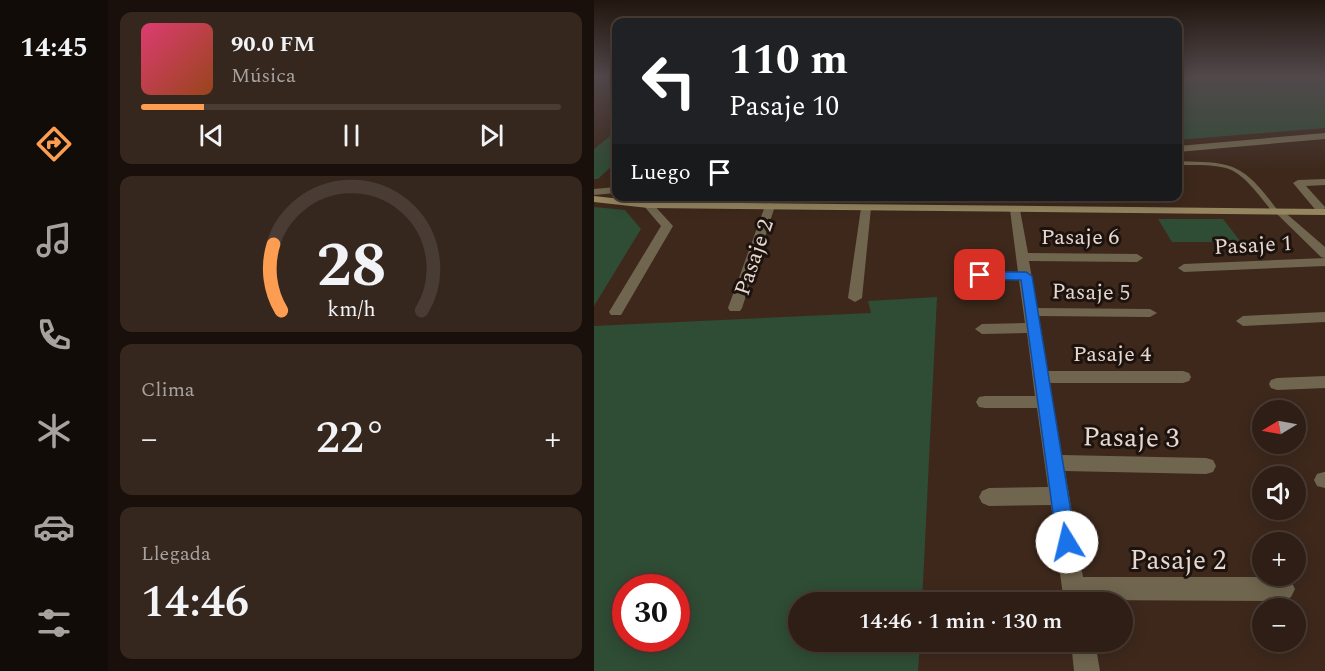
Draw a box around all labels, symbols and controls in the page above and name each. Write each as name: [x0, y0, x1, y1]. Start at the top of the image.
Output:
text: 14:45: [20, 27, 88, 69]
text: 90.0 FM: [231, 28, 315, 61]
text: 110 m: [729, 29, 848, 92]
icon: left: [630, 42, 708, 120]
text: Música: [231, 61, 296, 91]
text: Pasaje 10: [729, 86, 839, 128]
icon: previous: [195, 119, 228, 152]
icon: pause: [335, 119, 368, 152]
icon: next: [475, 119, 508, 152]
icon: directions: [33, 123, 75, 165]
text: Luego: [630, 156, 691, 189]
icon: arrive: [703, 156, 736, 189]
street label: Pasaje 2: [726, 215, 783, 300]
icon: music: [33, 219, 75, 261]
text: 28: [316, 219, 386, 314]
street label: Pasaje 6: [1041, 221, 1119, 254]
street label: Pasaje 1: [1213, 227, 1293, 264]
pin: [954, 249, 1005, 300]
icon: arrive: [963, 258, 996, 291]
street label: Pasaje 5: [1051, 275, 1131, 310]
text: km/h: [327, 293, 375, 326]
icon: phone: [33, 314, 75, 356]
street label: Pasaje 4: [1073, 338, 1151, 371]
text: Clima: [141, 375, 195, 405]
north arrow: [1252, 400, 1306, 454]
map controls: [1252, 400, 1306, 652]
text: 22°: [316, 404, 386, 473]
icon: climate: [33, 410, 75, 452]
text: −: [141, 414, 158, 464]
text: +: [545, 414, 561, 464]
street label: Pasaje 3: [1082, 416, 1180, 460]
button: sound: [1252, 466, 1306, 520]
icon: car: [33, 506, 75, 548]
position arrow: [1035, 510, 1099, 574]
button: +: [1252, 532, 1306, 586]
text: Llegada: [141, 539, 211, 569]
street label: Pasaje 2: [1130, 540, 1226, 582]
text: 14:46: [141, 568, 249, 637]
speed limit sign: 30: [612, 574, 690, 652]
button: −: [1252, 598, 1306, 652]
icon: filters: [33, 602, 75, 644]
text: 14:46 · 1 min · 130 m: [859, 605, 1062, 638]

